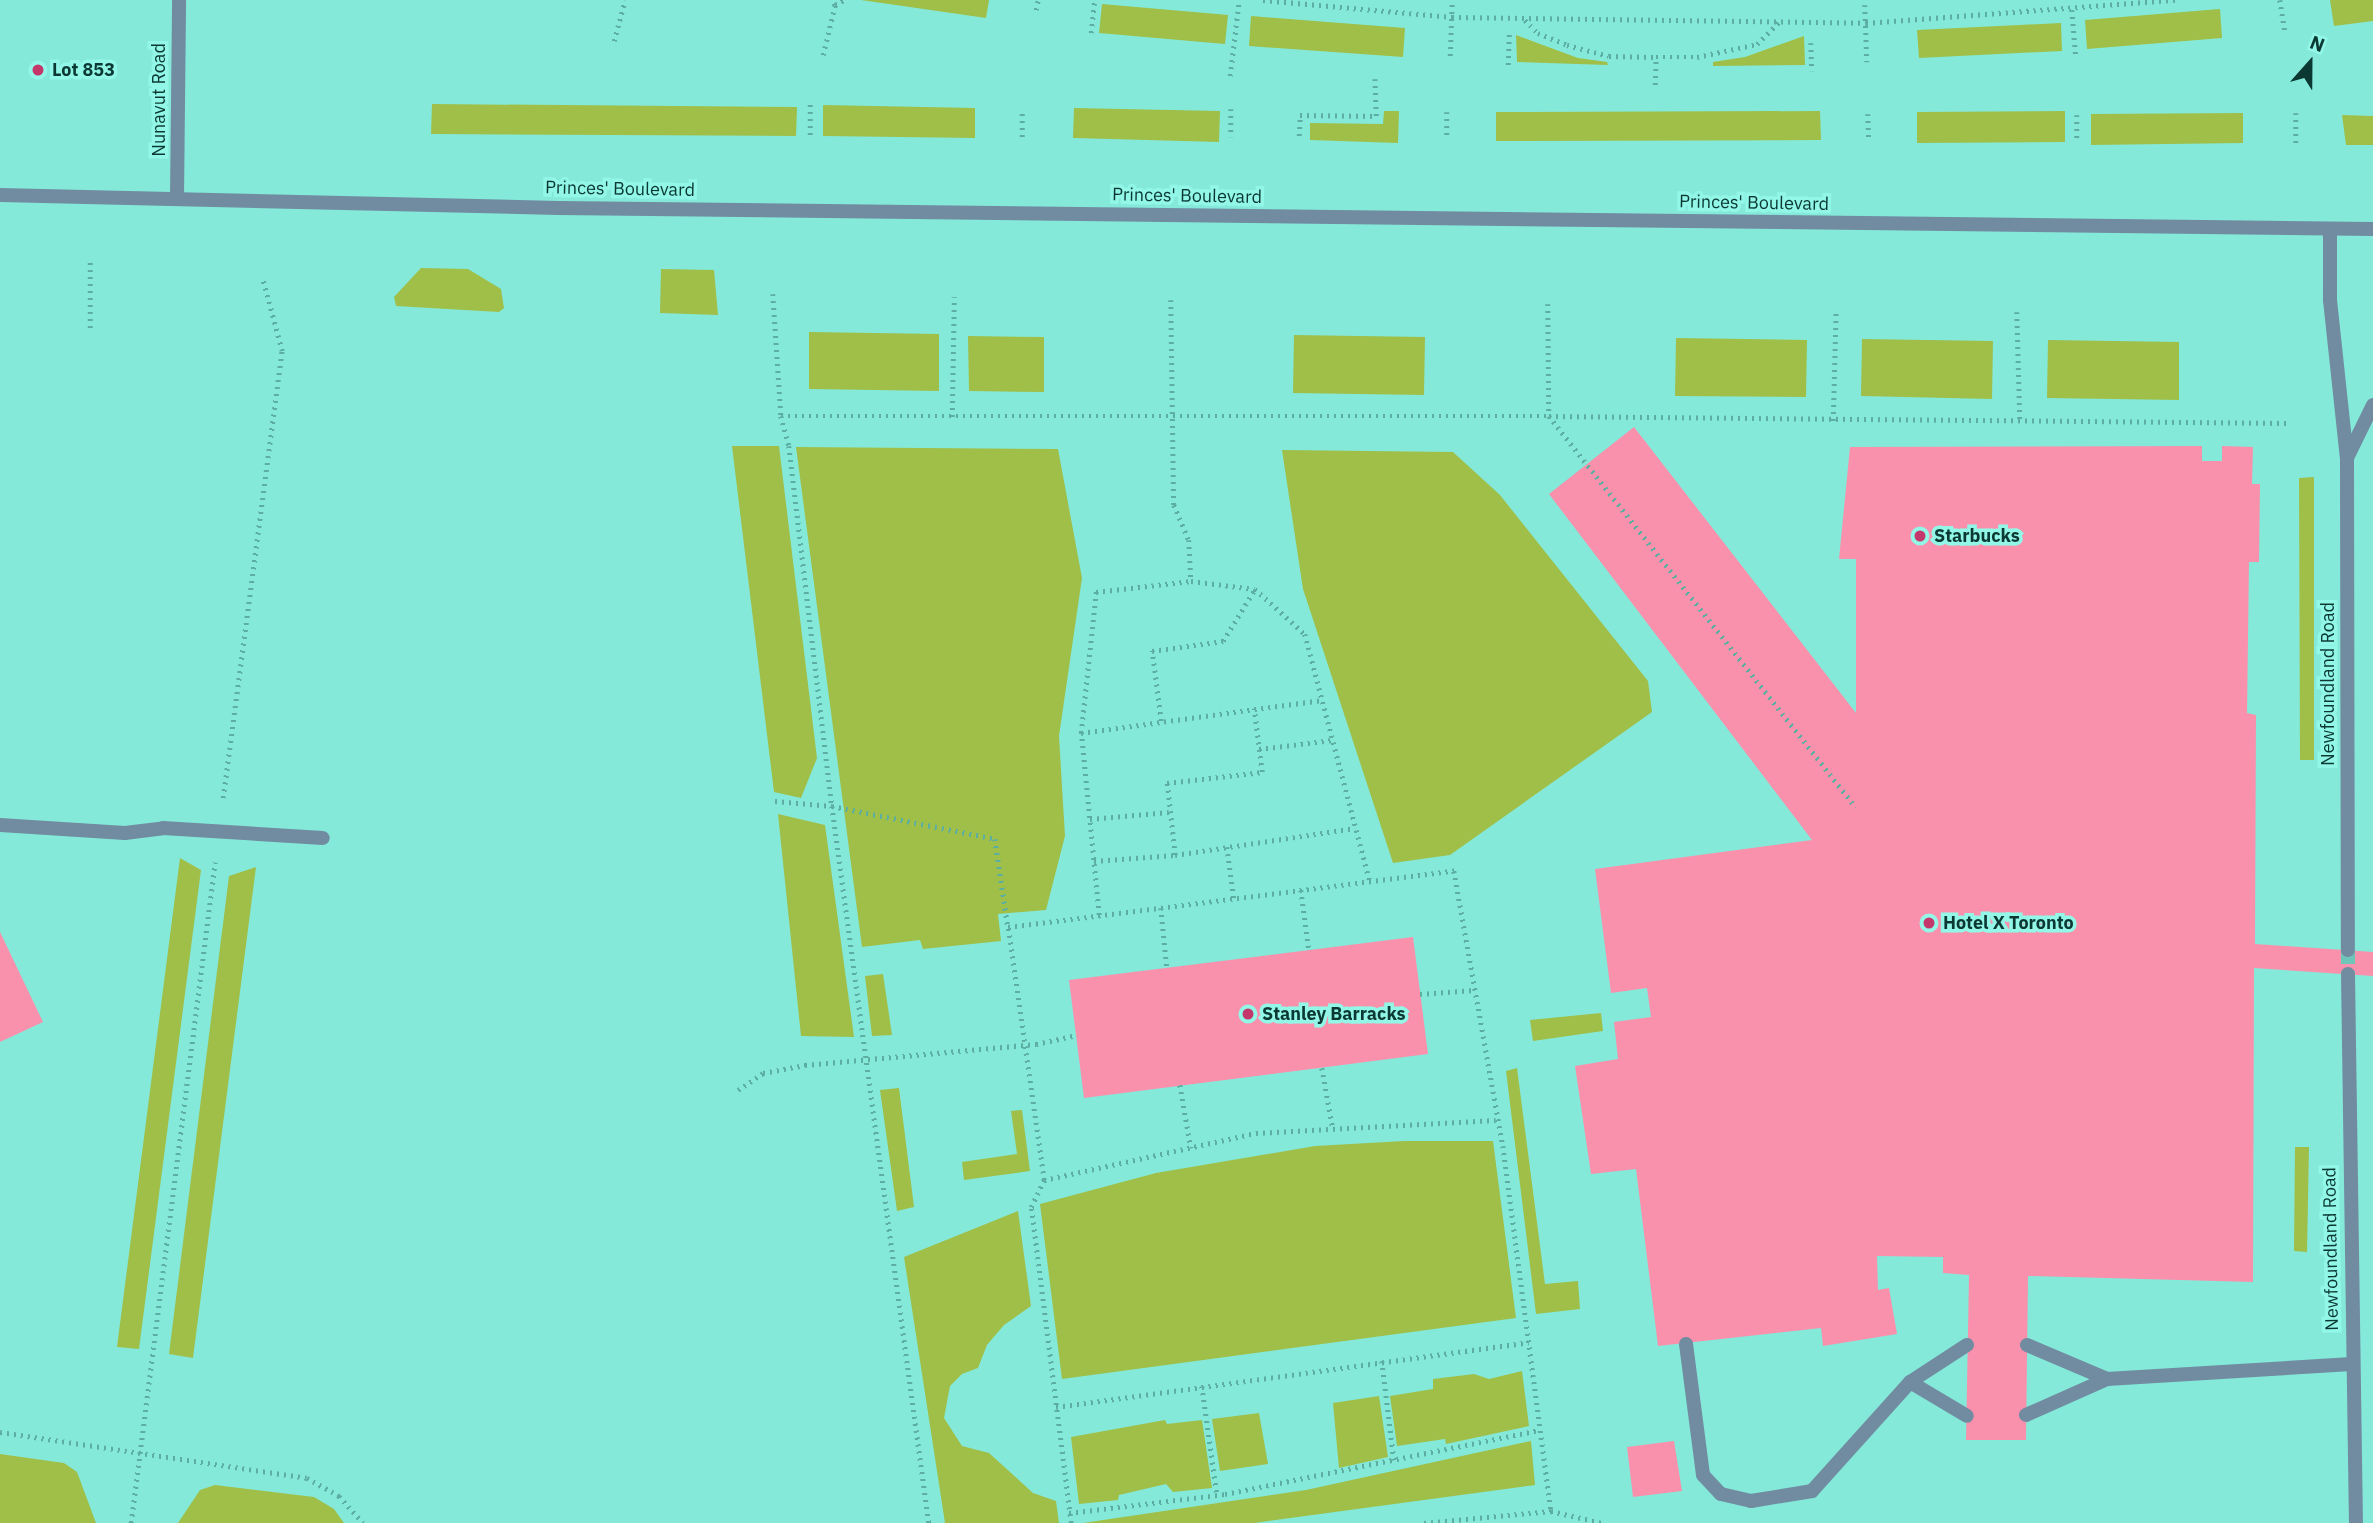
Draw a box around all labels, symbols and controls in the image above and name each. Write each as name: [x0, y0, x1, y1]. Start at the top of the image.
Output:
north arrow: [2275, 28, 2345, 98]
text: N: [2307, 30, 2328, 57]
street label: Nunavut Road: [148, 43, 170, 157]
place label: Lot 853: [52, 59, 115, 81]
marker: Lot 853: [30, 62, 46, 78]
street label: Princes' Boulevard: [545, 177, 695, 201]
street label: Princes' Boulevard: [1112, 184, 1262, 208]
street label: Princes' Boulevard: [1679, 191, 1829, 215]
place label: Starbucks: [1934, 525, 2020, 547]
marker: Starbucks: [1912, 528, 1928, 544]
street label: Newfoundland Road: [2317, 602, 2339, 766]
place label: Hotel X Toronto: [1943, 912, 2074, 934]
marker: Hotel X Toronto: [1921, 915, 1937, 931]
place label: Stanley Barracks: [1262, 1003, 1406, 1025]
marker: Stanley Barracks: [1240, 1006, 1256, 1022]
street label: Newfoundland Road: [2319, 1167, 2343, 1331]

